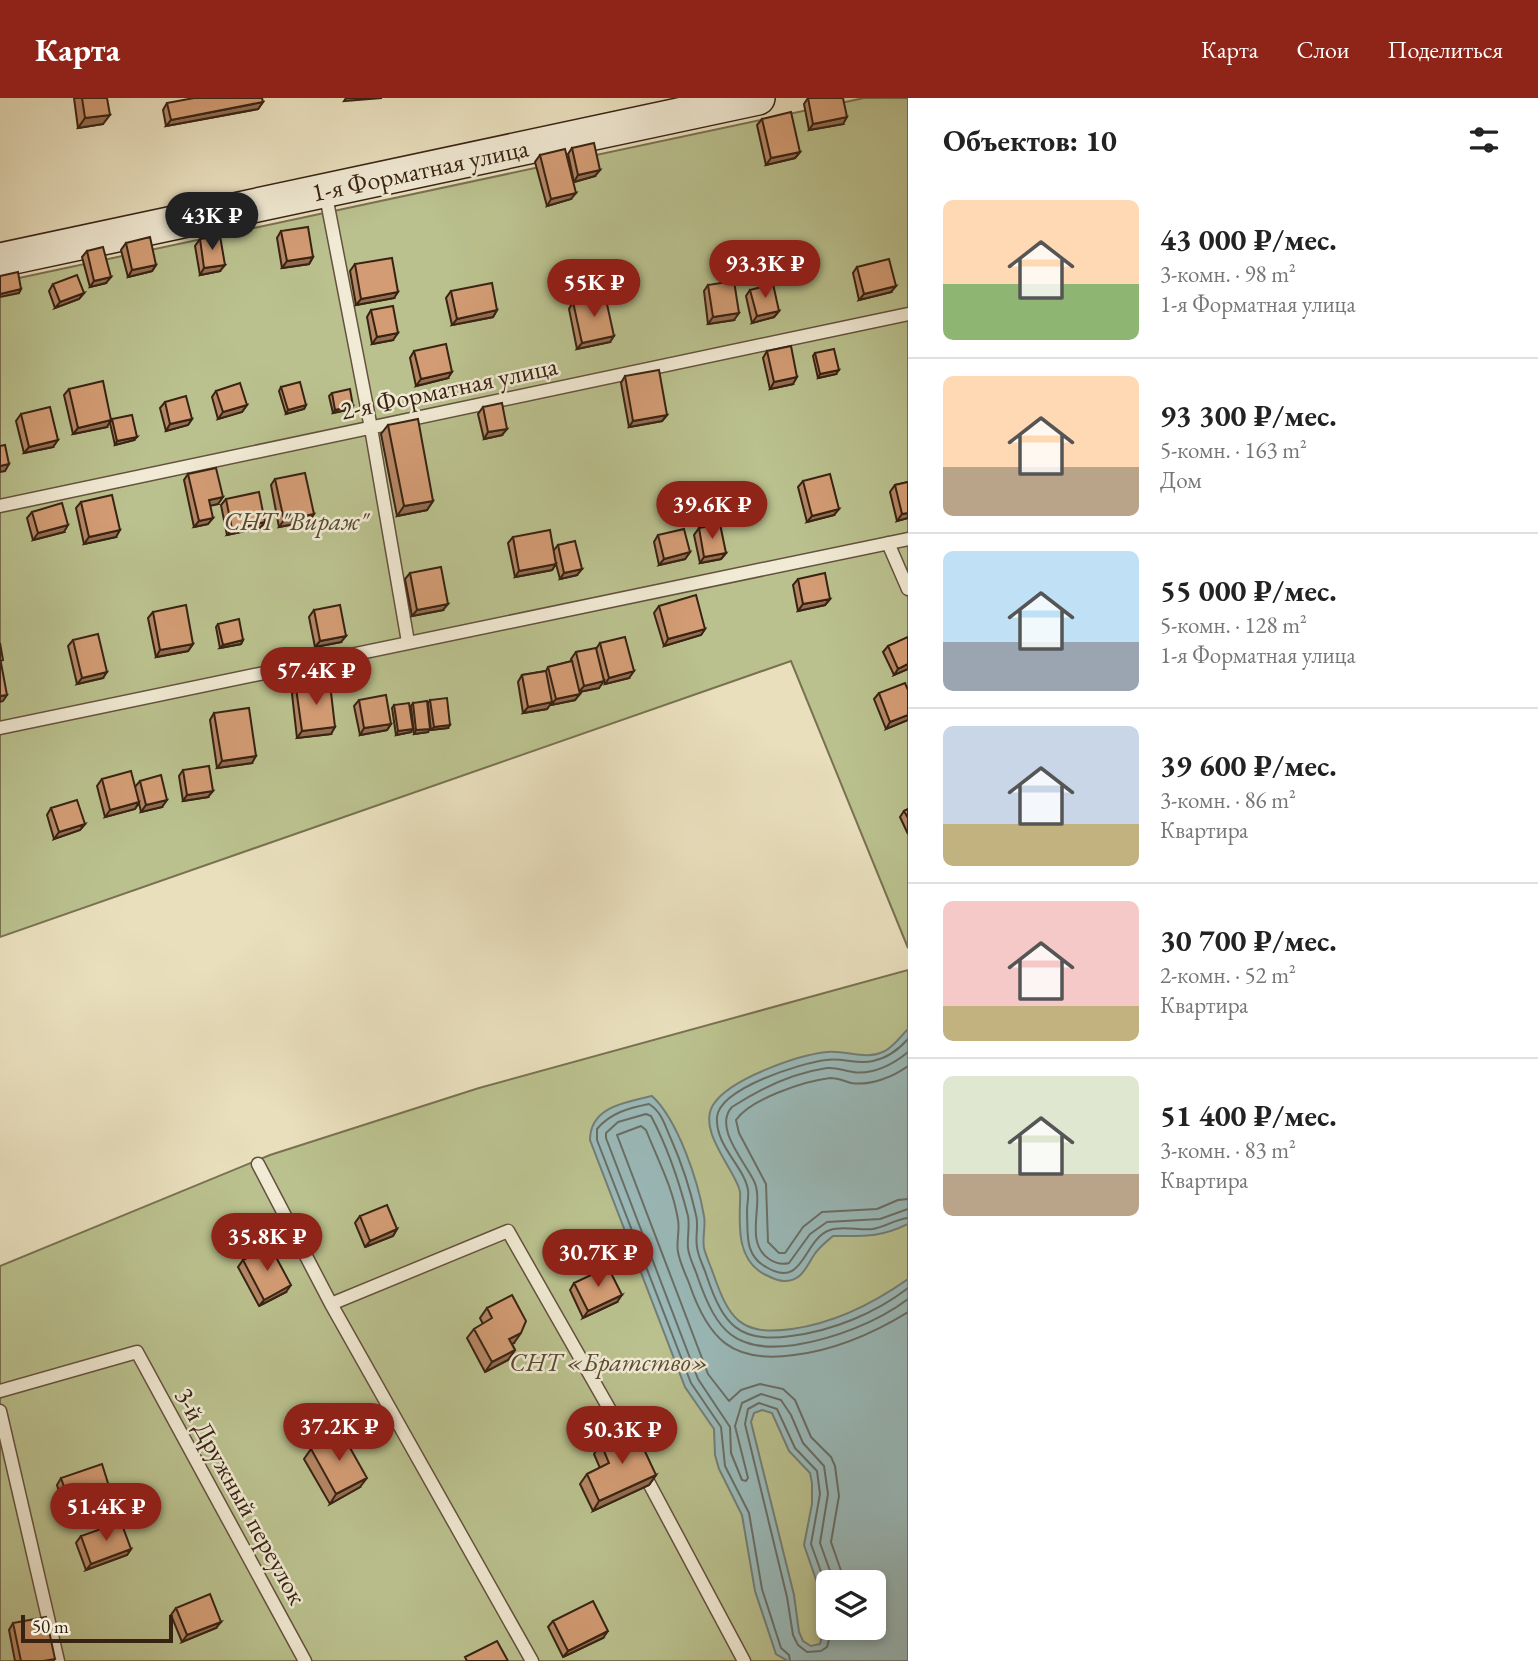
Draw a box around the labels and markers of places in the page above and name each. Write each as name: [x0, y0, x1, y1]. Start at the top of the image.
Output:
pin: 43K ₽: [163, 192, 261, 252]
pin: 93.3K ₽: [700, 240, 830, 300]
pin: 55K ₽: [545, 260, 643, 319]
pin: 39.6K ₽: [647, 482, 777, 541]
pin: 57.4K ₽: [251, 648, 381, 707]
pin: 35.8K ₽: [202, 1214, 332, 1273]
pin: 30.7K ₽: [533, 1230, 663, 1289]
pin: 37.2K ₽: [274, 1404, 404, 1463]
pin: 50.3K ₽: [557, 1406, 687, 1466]
pin: 51.4K ₽: [41, 1484, 171, 1543]

